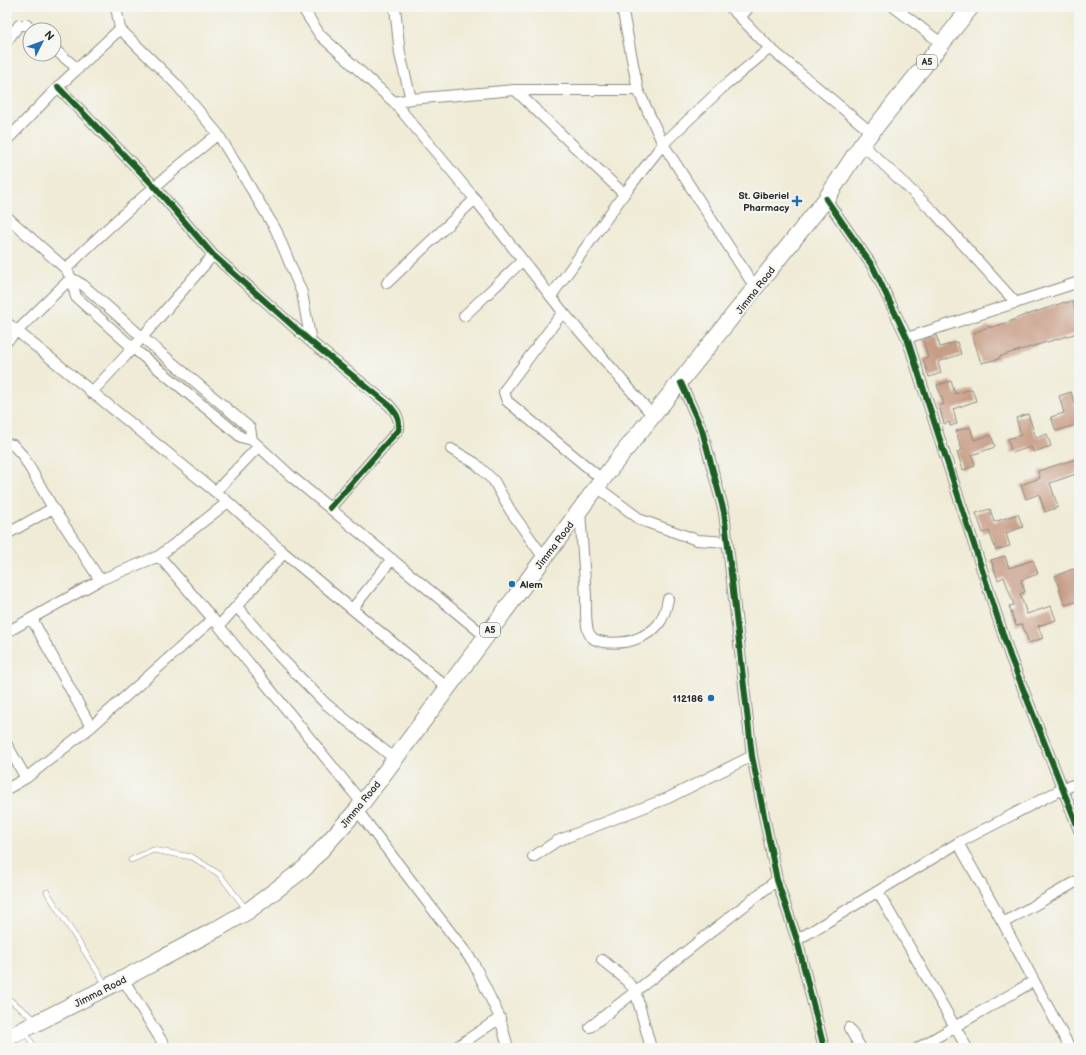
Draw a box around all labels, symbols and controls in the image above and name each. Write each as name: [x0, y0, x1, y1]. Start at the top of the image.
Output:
north arrow: [22, 22, 62, 62]
text: N: [41, 28, 57, 43]
road number: A5: [917, 55, 937, 69]
place label: St. Giberiel Pharmacy: [739, 190, 789, 214]
marker: St. Giberiel Pharmacy: [792, 196, 802, 206]
street label: Jimma Road: [734, 264, 778, 317]
street label: Jimma Road: [533, 519, 577, 572]
marker: Alem: [507, 579, 517, 589]
place label: Alem: [519, 579, 543, 591]
road number: A5: [480, 623, 500, 637]
place label: 112186: [673, 693, 703, 705]
marker: 112186: [706, 693, 716, 703]
street label: Jimma Road: [338, 779, 383, 830]
street label: Jimma Road: [72, 974, 129, 1010]

